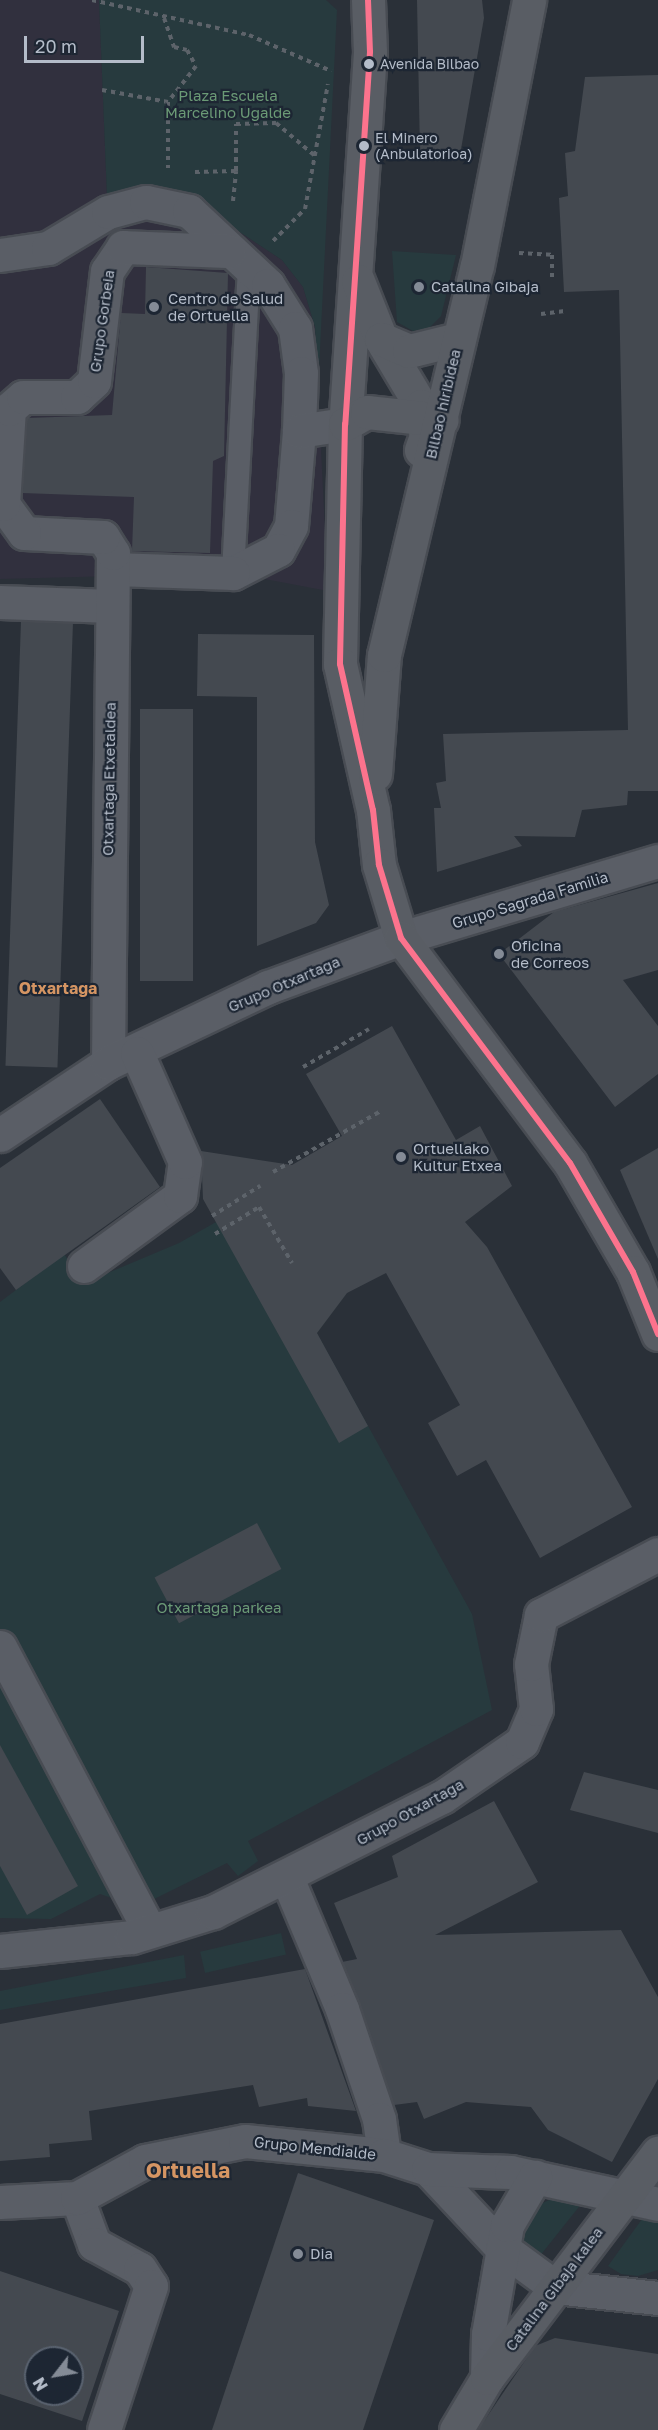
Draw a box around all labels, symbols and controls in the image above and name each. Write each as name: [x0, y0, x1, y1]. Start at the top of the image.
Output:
scale bar: [27, 24, 147, 62]
text: 20 m: [35, 35, 77, 57]
place label: Avenida Bilbao: [380, 56, 479, 72]
marker: Avenida Bilbao: [363, 58, 375, 70]
park label: Plaza Escuela Marcelino Ugalde: [165, 86, 291, 121]
place label: El Minero (Anbulatorioa): [375, 130, 472, 162]
marker: El Minero (Anbulatorioa): [358, 140, 370, 152]
street label: Grupo Gorbeia: [86, 269, 118, 373]
place label: Catalina Gibaja: [431, 278, 539, 296]
marker: Catalina Gibaja: [412, 280, 426, 294]
place label: Centro de Salud de Ortuella: [168, 289, 283, 324]
marker: Centro de Salud de Ortuella: [145, 298, 163, 316]
street label: Bilbao hiribidea: [422, 347, 464, 461]
street label: Otxartaga Etxetaldea: [99, 702, 119, 856]
street label: Grupo Sagrada Familia: [450, 868, 610, 932]
place label: Oficina de Correos: [511, 936, 589, 971]
marker: Oficina de Correos: [492, 947, 506, 961]
street label: Grupo Otxartaga: [225, 952, 343, 1016]
district label: Otxartaga: [19, 978, 97, 998]
place label: Ortuellako Kultur Etxea: [413, 1139, 502, 1174]
marker: Ortuellako Kultur Etxea: [394, 1150, 408, 1164]
park label: Otxartaga parkea: [157, 1599, 281, 1617]
street label: Grupo Otxartaga: [353, 1775, 467, 1849]
street label: Grupo Mendialde: [253, 2133, 377, 2163]
district label: Ortuella: [146, 2157, 230, 2183]
street label: Catalina Gibaja kalea: [502, 2224, 606, 2354]
place label: Dia: [310, 2245, 333, 2263]
marker: Dia: [291, 2247, 305, 2261]
north arrow: [24, 2346, 84, 2406]
text: N: [29, 2374, 52, 2395]

